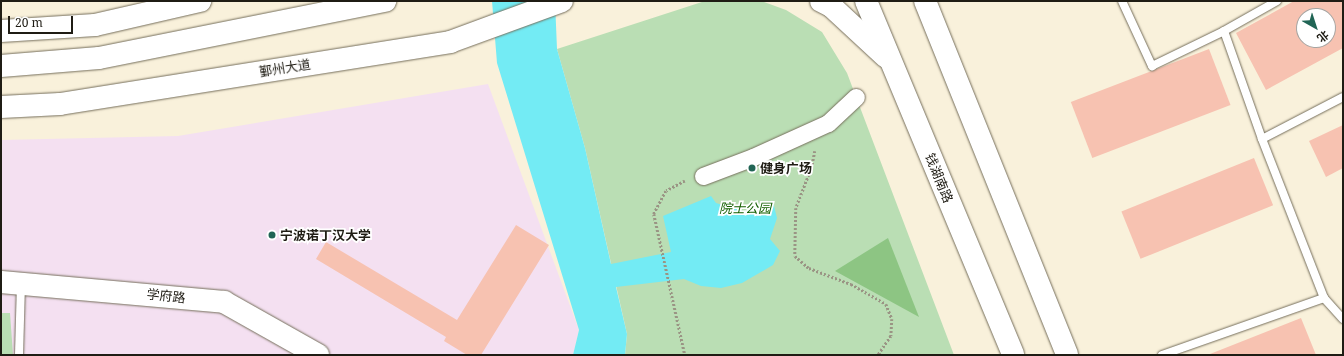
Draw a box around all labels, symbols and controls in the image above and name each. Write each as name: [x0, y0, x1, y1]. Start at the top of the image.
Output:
scale bar: [10, 8, 75, 34]
north arrow: [1296, 8, 1336, 48]
text: 20 m: [15, 14, 43, 31]
text: 北: [1314, 28, 1332, 46]
street label: 鄞州大道: [258, 56, 312, 80]
street label: 钱湖南路: [922, 151, 956, 205]
place label: 健身广场: [760, 160, 812, 176]
marker: 健身广场: [747, 163, 757, 173]
park label: 院士公园: [719, 200, 771, 216]
place label: 宁波诺丁汉大学: [280, 227, 371, 243]
marker: 宁波诺丁汉大学: [267, 230, 277, 240]
street label: 学府路: [146, 286, 186, 306]

